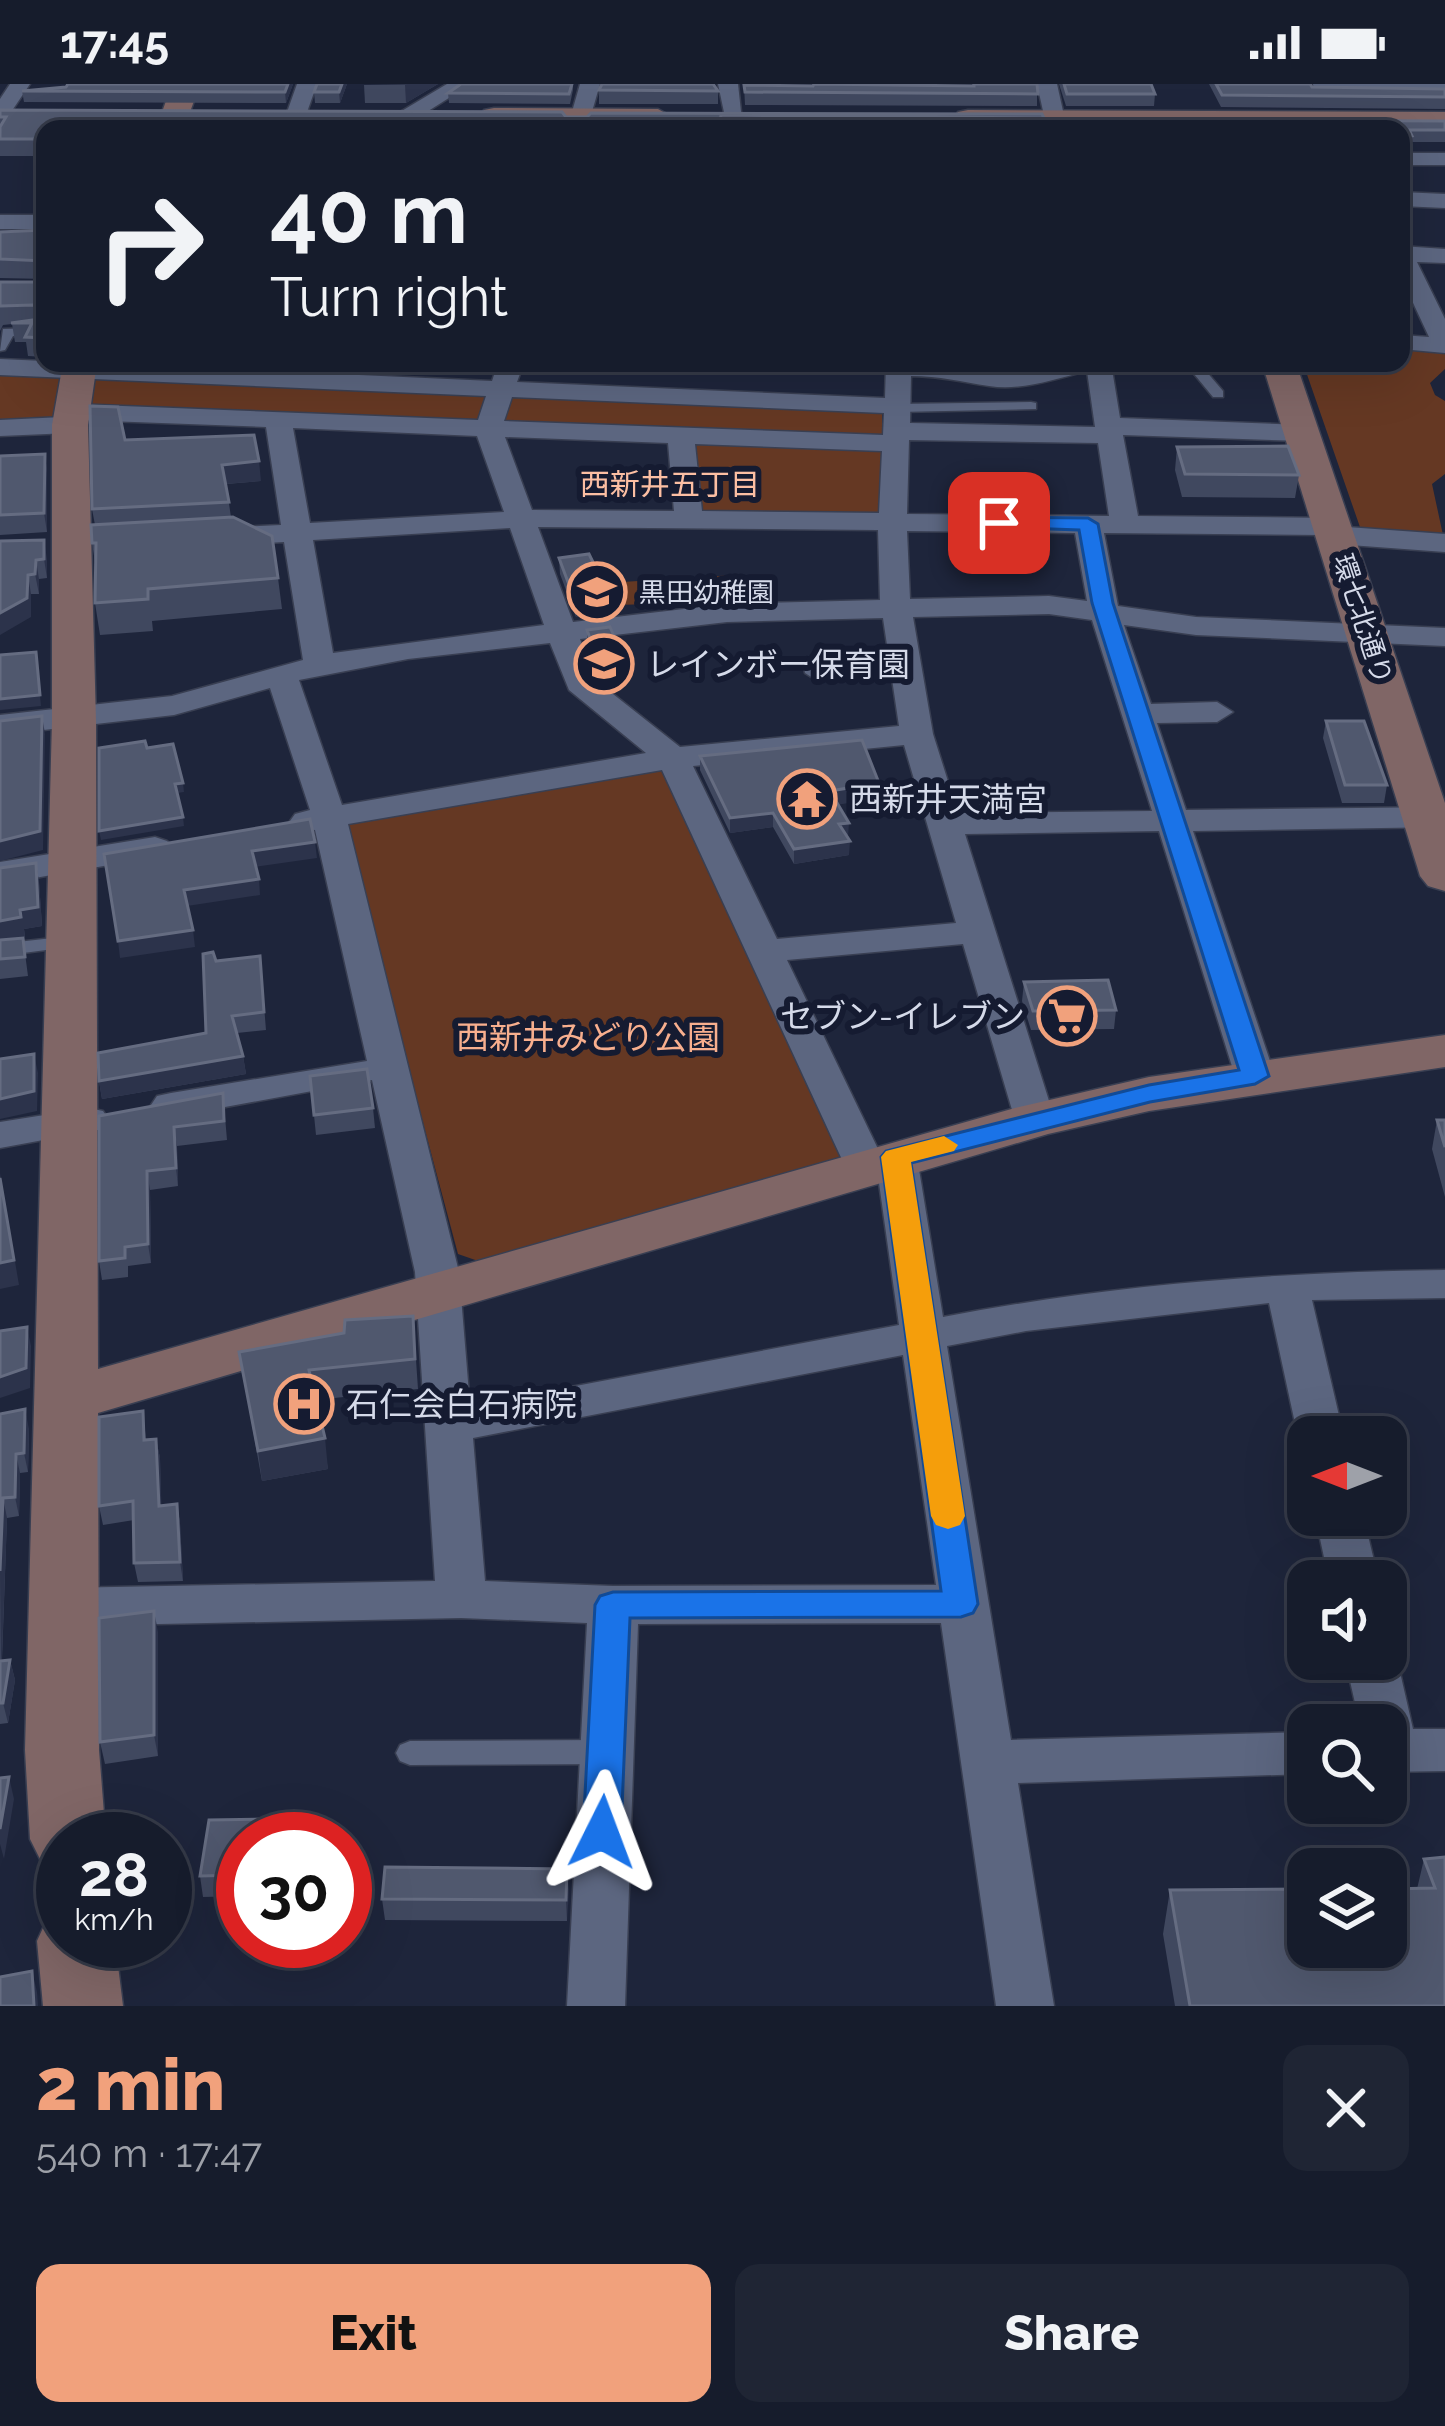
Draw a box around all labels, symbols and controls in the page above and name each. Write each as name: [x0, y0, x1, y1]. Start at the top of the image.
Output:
text: 17:45: [60, 16, 169, 69]
text: 40 m: [270, 164, 468, 263]
icon: right: [72, 168, 228, 324]
text: Turn right: [270, 265, 508, 329]
district label: 西新井五丁目: [580, 467, 760, 502]
pin: [948, 472, 1050, 574]
icon: arrive: [966, 490, 1032, 556]
street label: 環七北通り: [1327, 550, 1399, 688]
school or university icon: 黒田幼稚園: [566, 561, 628, 623]
place label: 黒田幼稚園: [639, 577, 774, 608]
school or university icon: レインボー保育園: [573, 633, 635, 695]
place label: レインボー保育園: [646, 645, 910, 684]
temple icon: 西新井天満宮: [776, 768, 838, 830]
place label: 西新井天満宮: [849, 780, 1047, 819]
supermarket icon: セブン-イレブン: [1036, 985, 1098, 1047]
place label: セブン-イレブン: [780, 997, 1025, 1036]
park label: 西新井みどり公園: [456, 1018, 720, 1057]
hospital icon: 石仁会白石病院: [273, 1373, 335, 1435]
place label: 石仁会白石病院: [346, 1385, 577, 1424]
north arrow: [1287, 1416, 1407, 1536]
map controls: [1287, 1416, 1407, 1968]
button: sound: [1287, 1560, 1407, 1680]
button: search: [1287, 1704, 1407, 1824]
position arrow: [539, 1769, 665, 1895]
speed limit sign: 30: [216, 1812, 372, 1968]
text: 28: [79, 1840, 149, 1910]
button: layers: [1287, 1848, 1407, 1968]
text: km/h: [74, 1902, 154, 1937]
text: 2 min: [36, 2042, 225, 2127]
button: close: [1283, 2045, 1409, 2171]
text: 540 m · 17:47: [36, 2130, 262, 2176]
button: Exit: [36, 2264, 711, 2402]
button: Share: [735, 2264, 1409, 2402]

